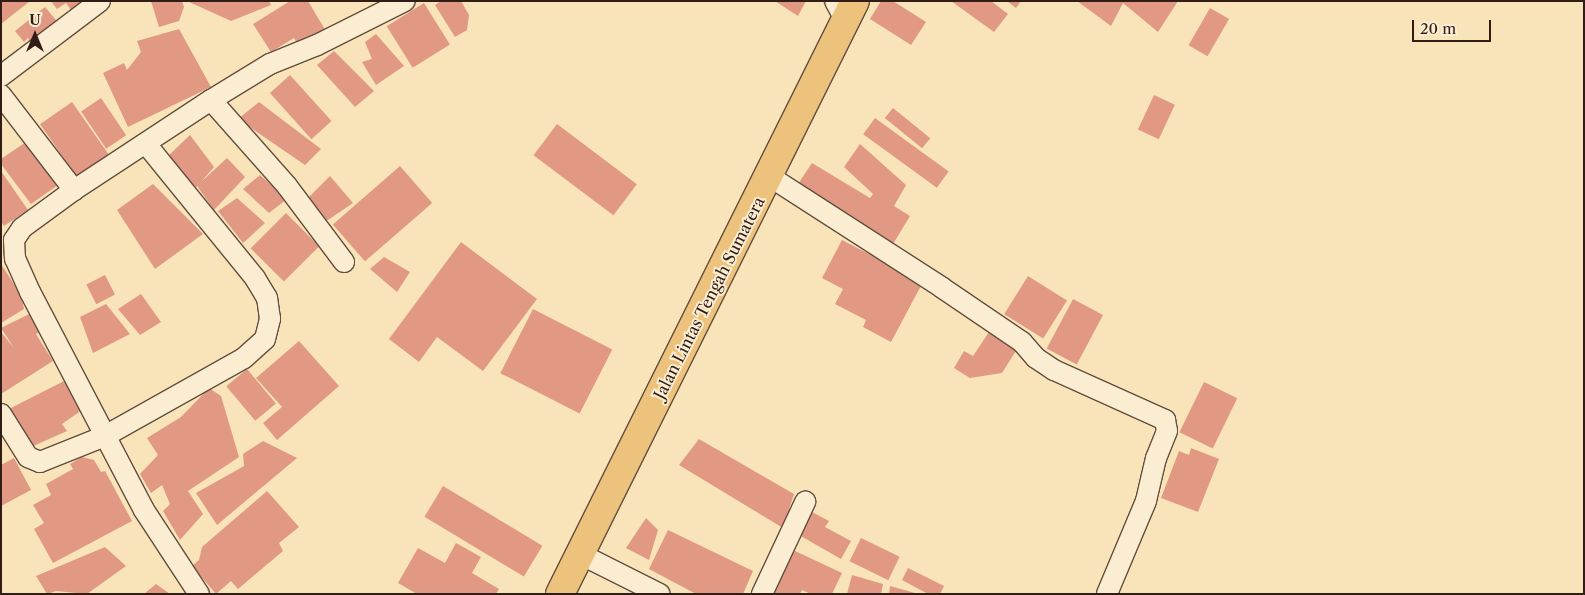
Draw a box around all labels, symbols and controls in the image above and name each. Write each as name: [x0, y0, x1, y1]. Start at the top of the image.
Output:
north arrow: [10, 10, 60, 60]
scale bar: [1415, 10, 1494, 42]
text: U: [29, 11, 41, 29]
text: 20 m: [1420, 19, 1456, 38]
street label: Jalan Lintas Tengah Sumatera: [649, 193, 769, 403]

